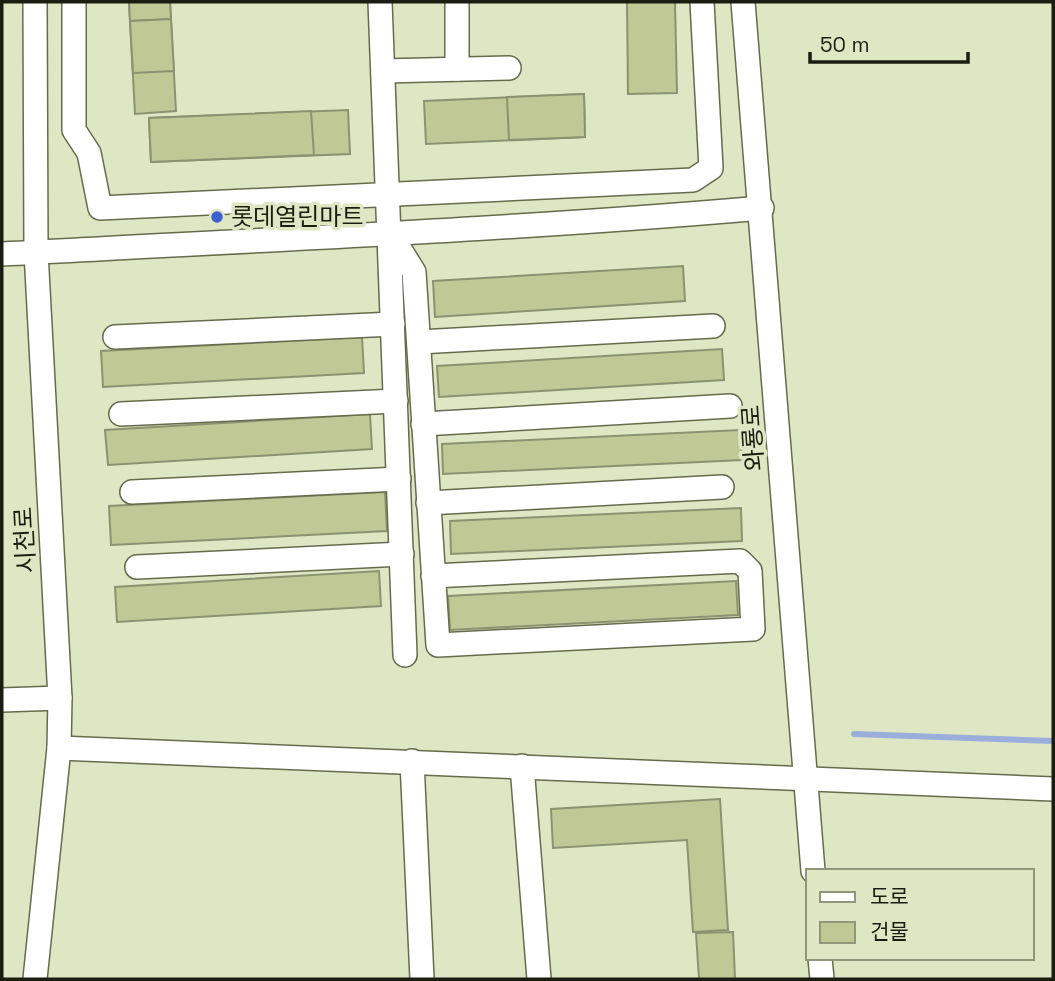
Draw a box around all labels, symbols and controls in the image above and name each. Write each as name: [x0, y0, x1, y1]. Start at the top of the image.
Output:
scale bar: [810, 21, 968, 65]
text: 50 m: [820, 31, 870, 58]
place label: 롯데열린마트: [231, 201, 363, 232]
marker: 롯데열린마트: [209, 209, 225, 225]
street label: 와룡로: [735, 404, 770, 472]
street label: 시천로: [7, 506, 42, 574]
legend: [806, 869, 1034, 960]
text: 도로: [870, 883, 909, 910]
text: 건물: [870, 918, 909, 945]

